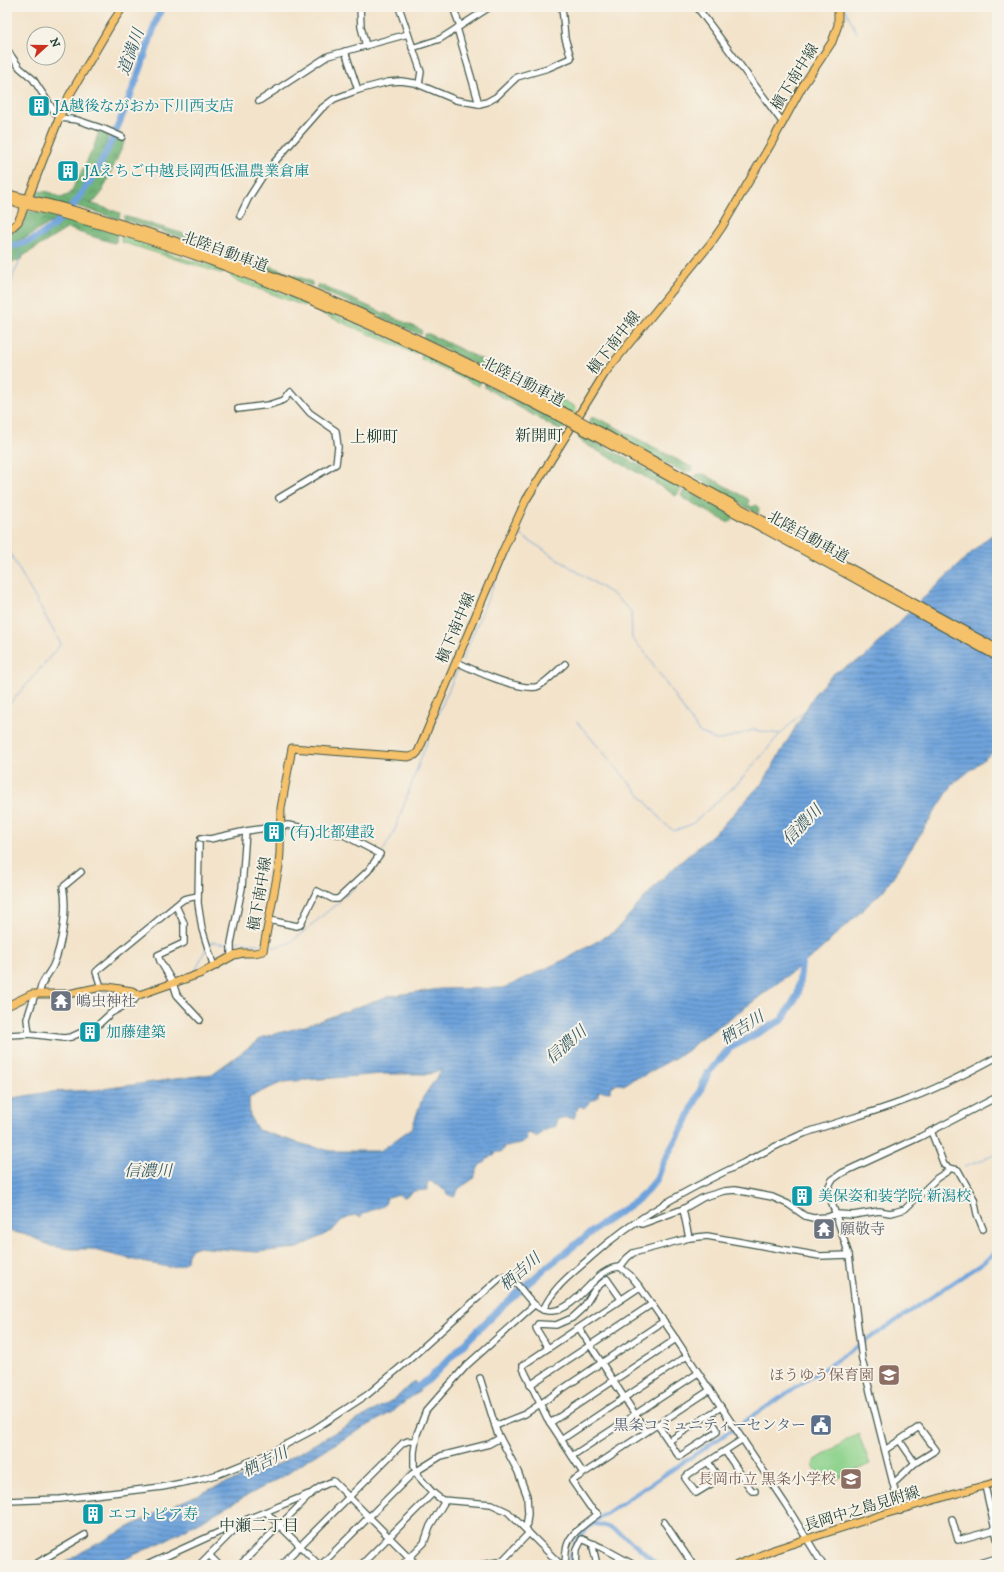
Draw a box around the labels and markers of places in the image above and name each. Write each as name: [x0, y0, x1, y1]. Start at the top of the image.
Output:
building icon: JA越後ながおか下川西支店: [26, 93, 52, 119]
place label: JA越後ながおか下川西支店: [52, 97, 234, 116]
building icon: JAえちご中越長岡西低温農業倉庫: [55, 158, 81, 184]
place label: JAえちご中越長岡西低温農業倉庫: [82, 162, 309, 181]
building icon: (有)北都建設: [261, 819, 287, 845]
place label: (有)北都建設: [290, 823, 375, 842]
temple icon: 嶋虫神社: [48, 988, 74, 1014]
place label: 嶋虫神社: [76, 992, 136, 1011]
building icon: 加藤建築: [77, 1019, 103, 1045]
place label: 加藤建築: [106, 1023, 166, 1042]
building icon: 美保姿和装学院 新潟校: [789, 1183, 815, 1209]
place label: 美保姿和装学院 新潟校: [818, 1187, 971, 1206]
temple icon: 願敬寺: [811, 1216, 837, 1242]
place label: 願敬寺: [840, 1220, 885, 1239]
school or university icon: ほうゆう保育園: [876, 1362, 902, 1388]
place label: ほうゆう保育園: [769, 1366, 874, 1385]
public building icon: 黒条コミュニティーセンター: [808, 1412, 834, 1438]
place label: 黒条コミュニティーセンター: [613, 1416, 806, 1435]
school or university icon: 長岡市立 黒条小学校: [838, 1466, 864, 1492]
place label: 長岡市立 黒条小学校: [698, 1470, 836, 1489]
building icon: エコトピア寿: [80, 1501, 106, 1527]
place label: エコトピア寿: [108, 1505, 198, 1524]

